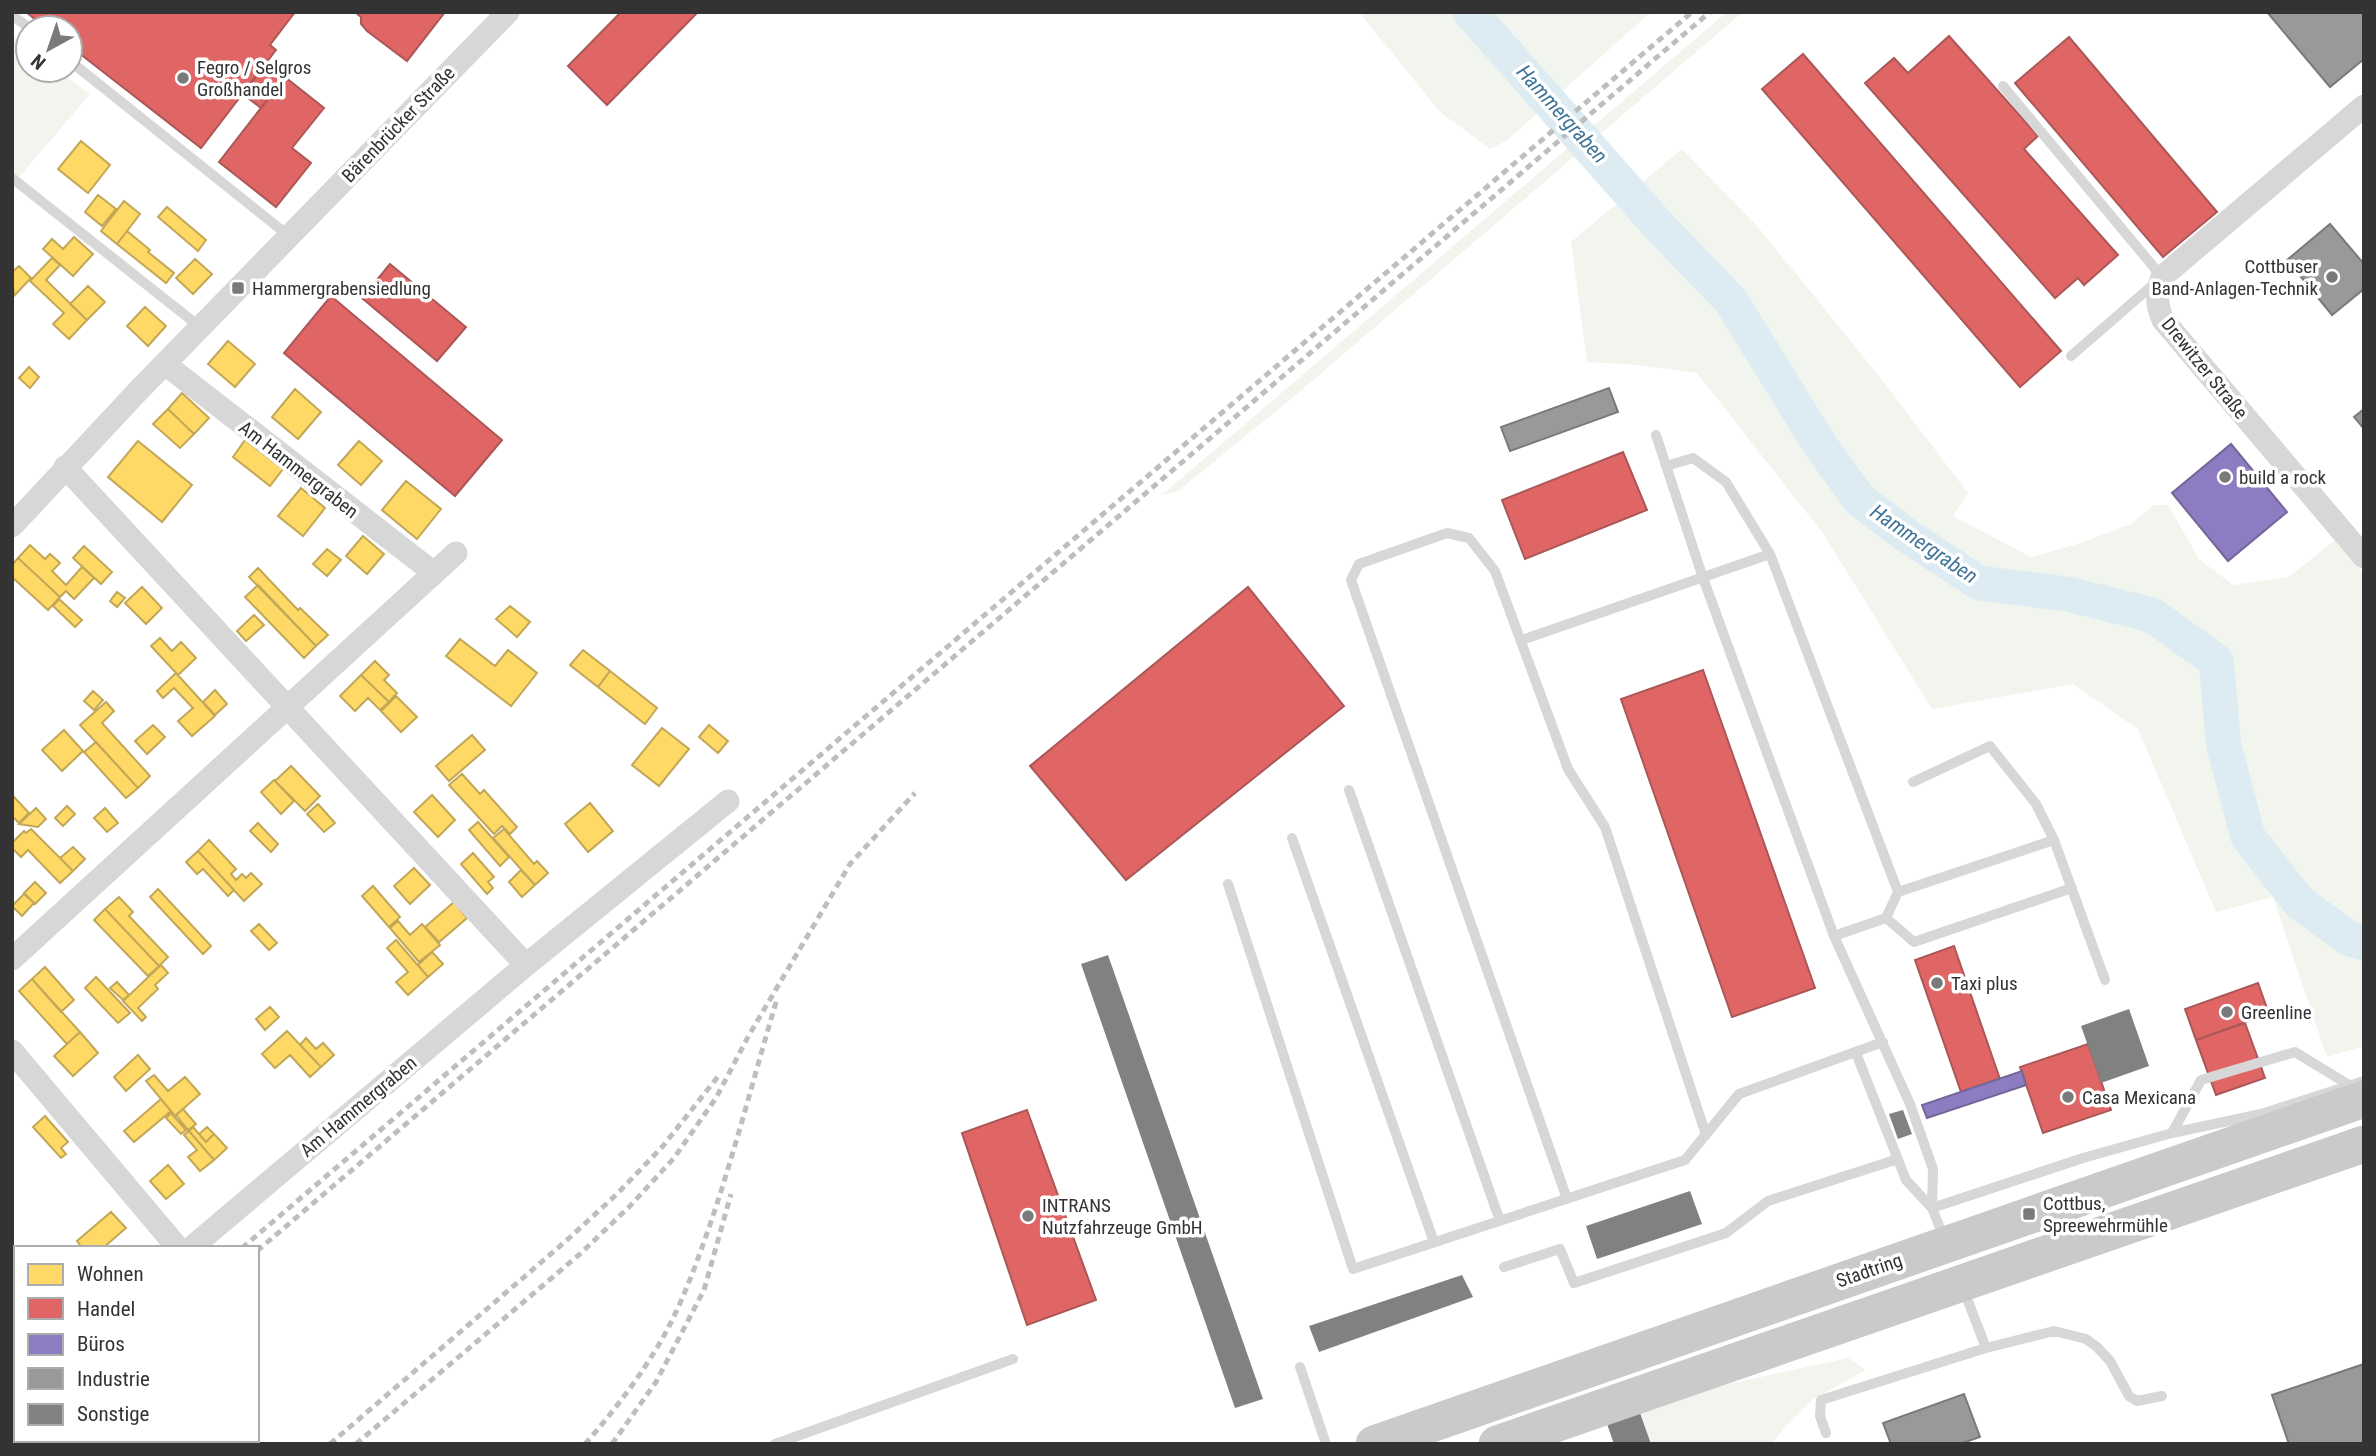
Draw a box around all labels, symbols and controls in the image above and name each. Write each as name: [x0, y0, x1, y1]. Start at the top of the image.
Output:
north arrow: [14, 14, 84, 84]
text: N: [27, 49, 50, 74]
place label: Fegro / Selgros Großhandel: [197, 56, 311, 101]
water label: Hammergraben: [1512, 60, 1612, 168]
street label: Bärenbrücker Straße: [337, 61, 460, 187]
marker: Fegro / Selgros Großhandel: [175, 70, 191, 86]
place label: Cottbuser Band-Anlagen-Technik: [2151, 255, 2318, 300]
marker: Cottbuser Band-Anlagen-Technik: [2324, 269, 2340, 285]
place label: Hammergrabensiedlung: [252, 277, 431, 300]
marker: Hammergrabensiedlung: [230, 280, 246, 296]
street label: Drewitzer Straße: [2157, 313, 2253, 424]
street label: Am Hammergraben: [234, 416, 363, 523]
place label: build a rock: [2239, 466, 2326, 489]
marker: build a rock: [2217, 469, 2233, 485]
water label: Hammergraben: [1866, 499, 1982, 589]
place label: Taxi plus: [1951, 972, 2018, 995]
marker: Taxi plus: [1929, 975, 1945, 991]
place label: Greenline: [2241, 1001, 2312, 1024]
marker: Greenline: [2219, 1004, 2235, 1020]
street label: Am Hammergraben: [295, 1051, 421, 1162]
place label: Casa Mexicana: [2082, 1086, 2196, 1109]
marker: Casa Mexicana: [2060, 1089, 2076, 1105]
place label: Cottbus, Spreewehrmühle: [2043, 1192, 2168, 1237]
place label: INTRANS Nutzfahrzeuge GmbH: [1042, 1194, 1203, 1239]
marker: Cottbus, Spreewehrmühle: [2021, 1206, 2037, 1222]
marker: INTRANS Nutzfahrzeuge GmbH: [1020, 1208, 1036, 1224]
legend: [14, 1246, 259, 1442]
street label: Stadtring: [1833, 1248, 1905, 1292]
text: Wohnen: [77, 1262, 144, 1286]
text: Handel: [77, 1297, 135, 1321]
text: Büros: [77, 1332, 125, 1356]
text: Industrie: [77, 1367, 150, 1391]
text: Sonstige: [77, 1402, 150, 1426]

